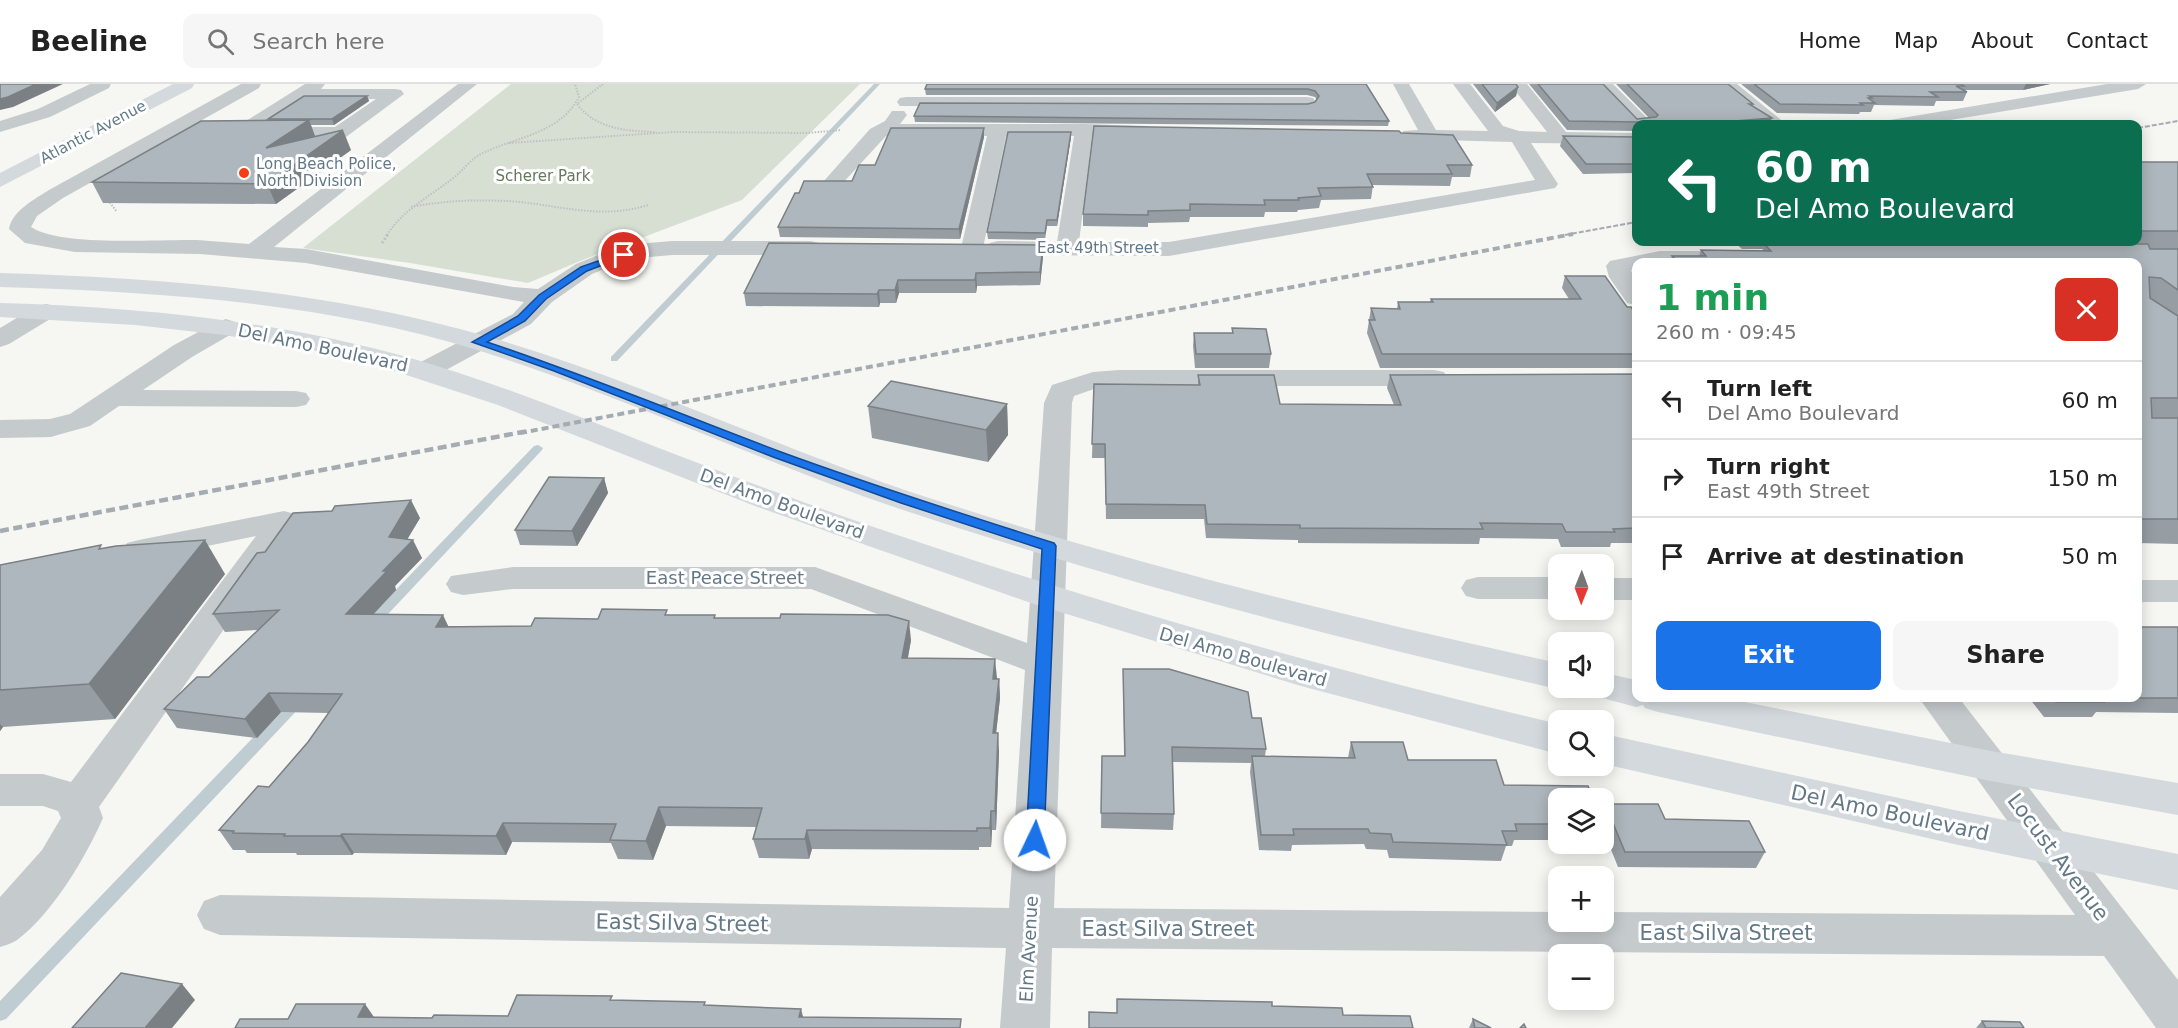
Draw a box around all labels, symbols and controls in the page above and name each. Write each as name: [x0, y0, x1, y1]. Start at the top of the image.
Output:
search box: [183, 14, 603, 68]
text: Beeline: [30, 25, 147, 58]
icon: search: [204, 25, 237, 58]
text: Search here: [252, 29, 385, 54]
text: Home: [1799, 29, 1861, 53]
text: Map: [1894, 29, 1938, 53]
text: About: [1971, 29, 2033, 53]
text: Contact: [2066, 29, 2148, 53]
street label: Atlantic Avenue: [37, 96, 149, 168]
text: 60 m: [1755, 143, 1872, 192]
icon: left: [1656, 144, 1734, 222]
place label: Long Beach Police, North Division: [256, 155, 397, 190]
marker: Long Beach Police, North Division: [237, 166, 251, 180]
park label: Scherer Park: [496, 167, 591, 185]
text: Del Amo Boulevard: [1755, 193, 2015, 224]
pin: [598, 229, 649, 280]
icon: arrive: [607, 238, 640, 271]
street label: East 49th Street: [1037, 239, 1159, 257]
text: 1 min: [1656, 277, 1769, 318]
button: close: [2055, 278, 2118, 341]
street label: Del Amo Boulevard: [236, 319, 410, 376]
text: 260 m · 09:45: [1656, 320, 1797, 344]
text: Turn left: [1707, 376, 1812, 401]
icon: left: [1656, 384, 1689, 417]
text: 60 m: [2062, 388, 2118, 413]
text: Del Amo Boulevard: [1707, 401, 1900, 425]
text: Turn right: [1707, 454, 1830, 479]
icon: right: [1656, 462, 1689, 495]
street label: Del Amo Boulevard: [697, 464, 867, 543]
text: 150 m: [2048, 466, 2118, 491]
text: East 49th Street: [1707, 479, 1870, 503]
icon: arrive: [1656, 540, 1689, 573]
text: Arrive at destination: [1707, 544, 1964, 569]
text: 50 m: [2062, 544, 2118, 569]
north arrow: [1548, 554, 1614, 620]
map controls: [1548, 554, 1614, 1010]
street label: East Peace Street: [646, 567, 804, 588]
button: Exit: [1656, 621, 1881, 690]
button: Share: [1893, 621, 2118, 690]
street label: Del Amo Boulevard: [1157, 623, 1329, 690]
button: sound: [1548, 632, 1614, 698]
button: search: [1548, 710, 1614, 776]
street label: Del Amo Boulevard: [1789, 780, 1991, 846]
button: layers: [1548, 788, 1614, 854]
street label: Locust Avenue: [2002, 789, 2114, 925]
position arrow: [1003, 808, 1067, 872]
button: +: [1548, 866, 1614, 932]
street label: Elm Avenue: [1015, 895, 1042, 1003]
street label: East Silva Street: [595, 909, 769, 937]
street label: East Silva Street: [1082, 917, 1254, 941]
street label: East Silva Street: [1640, 921, 1812, 945]
button: −: [1548, 944, 1614, 1010]

